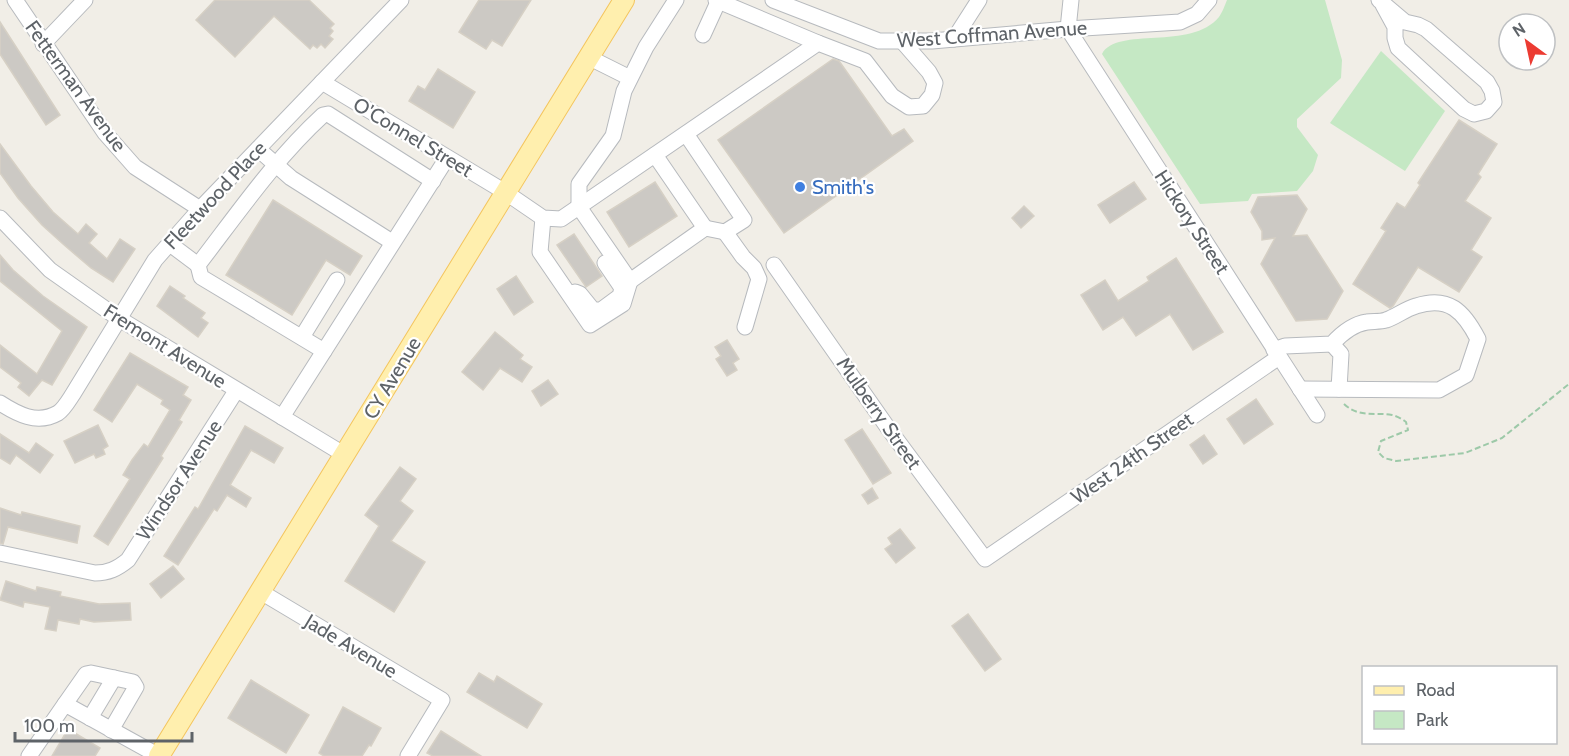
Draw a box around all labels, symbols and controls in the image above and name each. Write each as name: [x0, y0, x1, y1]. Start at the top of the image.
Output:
north arrow: [1497, 12, 1557, 72]
street label: West Coffman Avenue: [896, 15, 1088, 53]
street label: Fetterman Avenue: [20, 16, 132, 156]
text: N: [1509, 19, 1529, 41]
street label: O'Connel Street: [349, 92, 477, 182]
street label: Fleetwood Place: [159, 136, 271, 254]
street label: Hickory Street: [1150, 166, 1235, 279]
place label: Smith's: [812, 175, 874, 199]
marker: Smith's: [793, 180, 807, 194]
street label: Fremont Avenue: [99, 299, 231, 393]
street label: CY Avenue: [358, 333, 426, 423]
street label: Mulberry Street: [832, 352, 927, 474]
street label: West 24th Street: [1066, 407, 1198, 509]
street label: Windsor Avenue: [131, 415, 227, 545]
street label: Jade Avenue: [299, 608, 402, 683]
legend: [1362, 666, 1557, 744]
text: Road: [1416, 679, 1455, 701]
scale bar: [15, 705, 192, 743]
text: Park: [1416, 709, 1449, 731]
text: 100 m: [24, 715, 75, 737]

